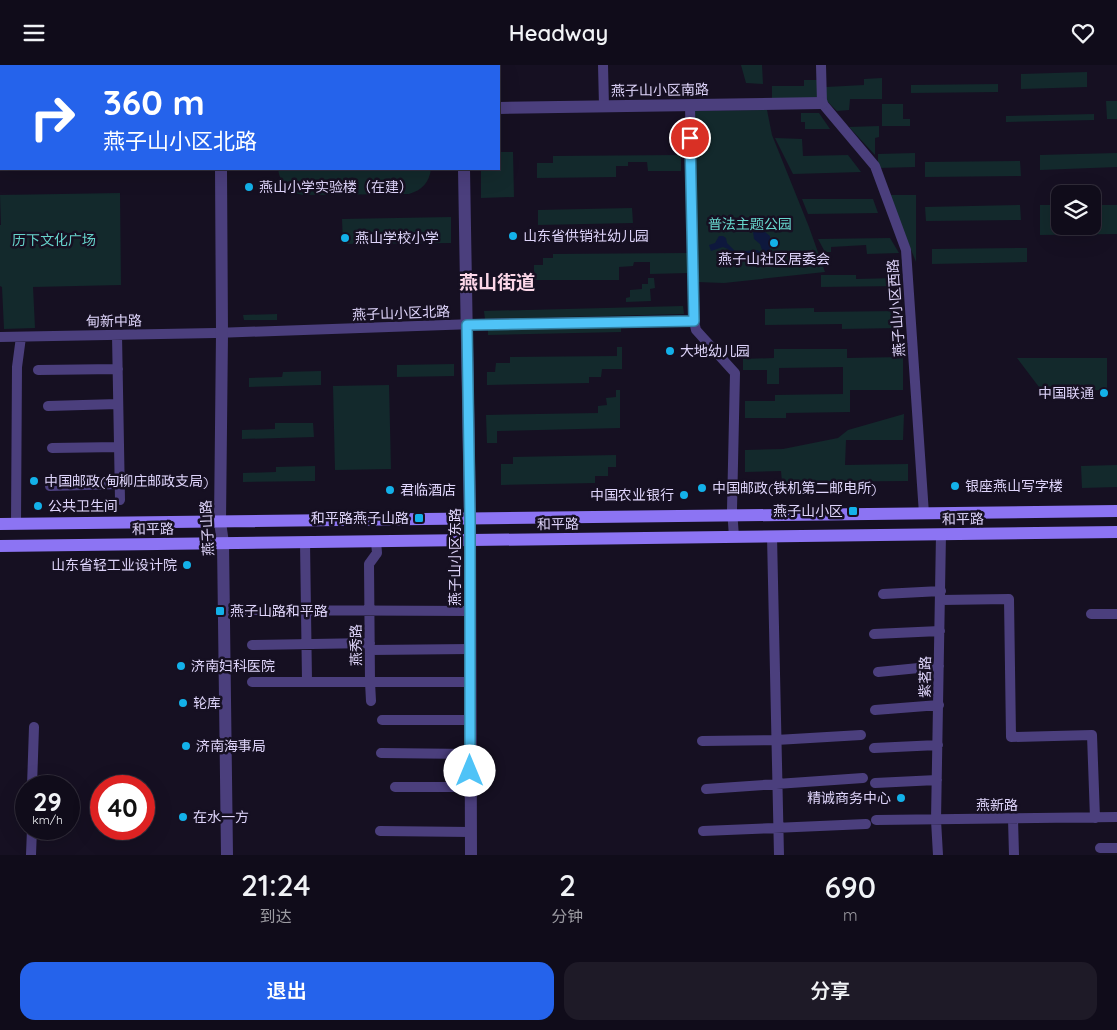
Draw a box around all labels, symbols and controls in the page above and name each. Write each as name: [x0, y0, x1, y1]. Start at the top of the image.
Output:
icon: menu: [20, 19, 48, 47]
text: Headway: [509, 19, 608, 47]
icon: heart: [1069, 19, 1097, 47]
text: 360 m: [103, 80, 205, 124]
street label: 燕子山小区南路: [611, 80, 709, 100]
icon: right: [20, 85, 85, 150]
pin: [669, 117, 711, 159]
icon: arrive: [676, 124, 704, 152]
text: 燕子山小区北路: [103, 127, 257, 155]
place label: 燕山小学实验楼（在建）: [259, 178, 413, 196]
marker: 燕山小学实验楼（在建）: [243, 181, 255, 193]
map controls: [1051, 185, 1101, 235]
button: layers: [1051, 185, 1101, 235]
park label: 普法主题公园: [708, 215, 792, 233]
place label: 山东省供销社幼儿园: [523, 227, 649, 245]
place label: 燕山学校小学: [355, 229, 439, 247]
marker: 山东省供销社幼儿园: [507, 230, 519, 242]
park label: 历下文化广场: [12, 231, 96, 249]
marker: 燕山学校小学: [339, 232, 351, 244]
marker: 燕子山社区居委会: [768, 237, 780, 249]
place label: 燕子山社区居委会: [718, 250, 830, 268]
street label: 燕子山小区西路: [884, 258, 908, 358]
district label: 燕山街道: [459, 270, 535, 294]
street label: 燕子山小区北路: [352, 302, 450, 324]
street label: 甸新中路: [86, 312, 142, 330]
place label: 大地幼儿园: [680, 342, 750, 360]
marker: 大地幼儿园: [664, 345, 676, 357]
place label: 中国联通: [1038, 384, 1094, 402]
marker: 中国联通: [1098, 387, 1110, 399]
place label: 中国邮政(甸柳庄邮政支局): [44, 472, 208, 490]
marker: 中国邮政(甸柳庄邮政支局): [28, 475, 40, 487]
place label: 银座燕山写字楼: [965, 477, 1063, 495]
place label: 中国邮政(铁机第二邮电所): [712, 479, 876, 497]
marker: 银座燕山写字楼: [949, 480, 961, 492]
place label: 君临酒店: [400, 481, 456, 499]
marker: 中国邮政(铁机第二邮电所): [696, 482, 708, 494]
marker: 君临酒店: [384, 484, 396, 496]
place label: 中国农业银行: [590, 486, 674, 504]
marker: 中国农业银行: [678, 489, 690, 501]
place label: 公共卫生间: [48, 497, 118, 515]
marker: 公共卫生间: [32, 500, 44, 512]
street label: 燕子山路: [197, 500, 217, 556]
place label: 燕子山小区: [773, 502, 843, 520]
marker: 燕子山小区: [847, 505, 859, 517]
street label: 燕子山小区东路: [446, 508, 464, 606]
place label: 和平路燕子山路: [311, 509, 409, 527]
street label: 和平路: [942, 510, 984, 528]
marker: 和平路燕子山路: [413, 512, 425, 524]
street label: 和平路: [537, 515, 579, 533]
street label: 和平路: [132, 520, 174, 538]
place label: 山东省轻工业设计院: [51, 556, 177, 574]
marker: 山东省轻工业设计院: [181, 559, 193, 571]
place label: 燕子山路和平路: [230, 602, 328, 620]
marker: 燕子山路和平路: [214, 605, 226, 617]
street label: 燕秀路: [347, 624, 365, 666]
street label: 紫茗路: [916, 656, 934, 698]
place label: 济南妇科医院: [191, 657, 275, 675]
marker: 济南妇科医院: [175, 660, 187, 672]
place label: 轮库: [193, 694, 221, 712]
marker: 轮库: [177, 697, 189, 709]
place label: 济南海事局: [196, 737, 266, 755]
marker: 济南海事局: [180, 740, 192, 752]
position arrow: [443, 744, 495, 796]
speed limit sign: 40: [90, 775, 155, 840]
text: 29: [33, 786, 62, 817]
place label: 精诚商务中心: [807, 789, 891, 807]
marker: 精诚商务中心: [895, 792, 907, 804]
street label: 燕新路: [976, 796, 1018, 814]
place label: 在水一方: [193, 808, 249, 826]
marker: 在水一方: [177, 811, 189, 823]
text: km/h: [32, 812, 63, 827]
text: 21:24: [241, 866, 310, 904]
text: 2: [559, 866, 576, 904]
text: 690: [824, 868, 876, 906]
text: m: [843, 905, 857, 925]
text: 到达: [260, 906, 292, 926]
text: 分钟: [551, 906, 583, 926]
button: 退出: [20, 962, 554, 1020]
button: 分享: [564, 962, 1097, 1020]

